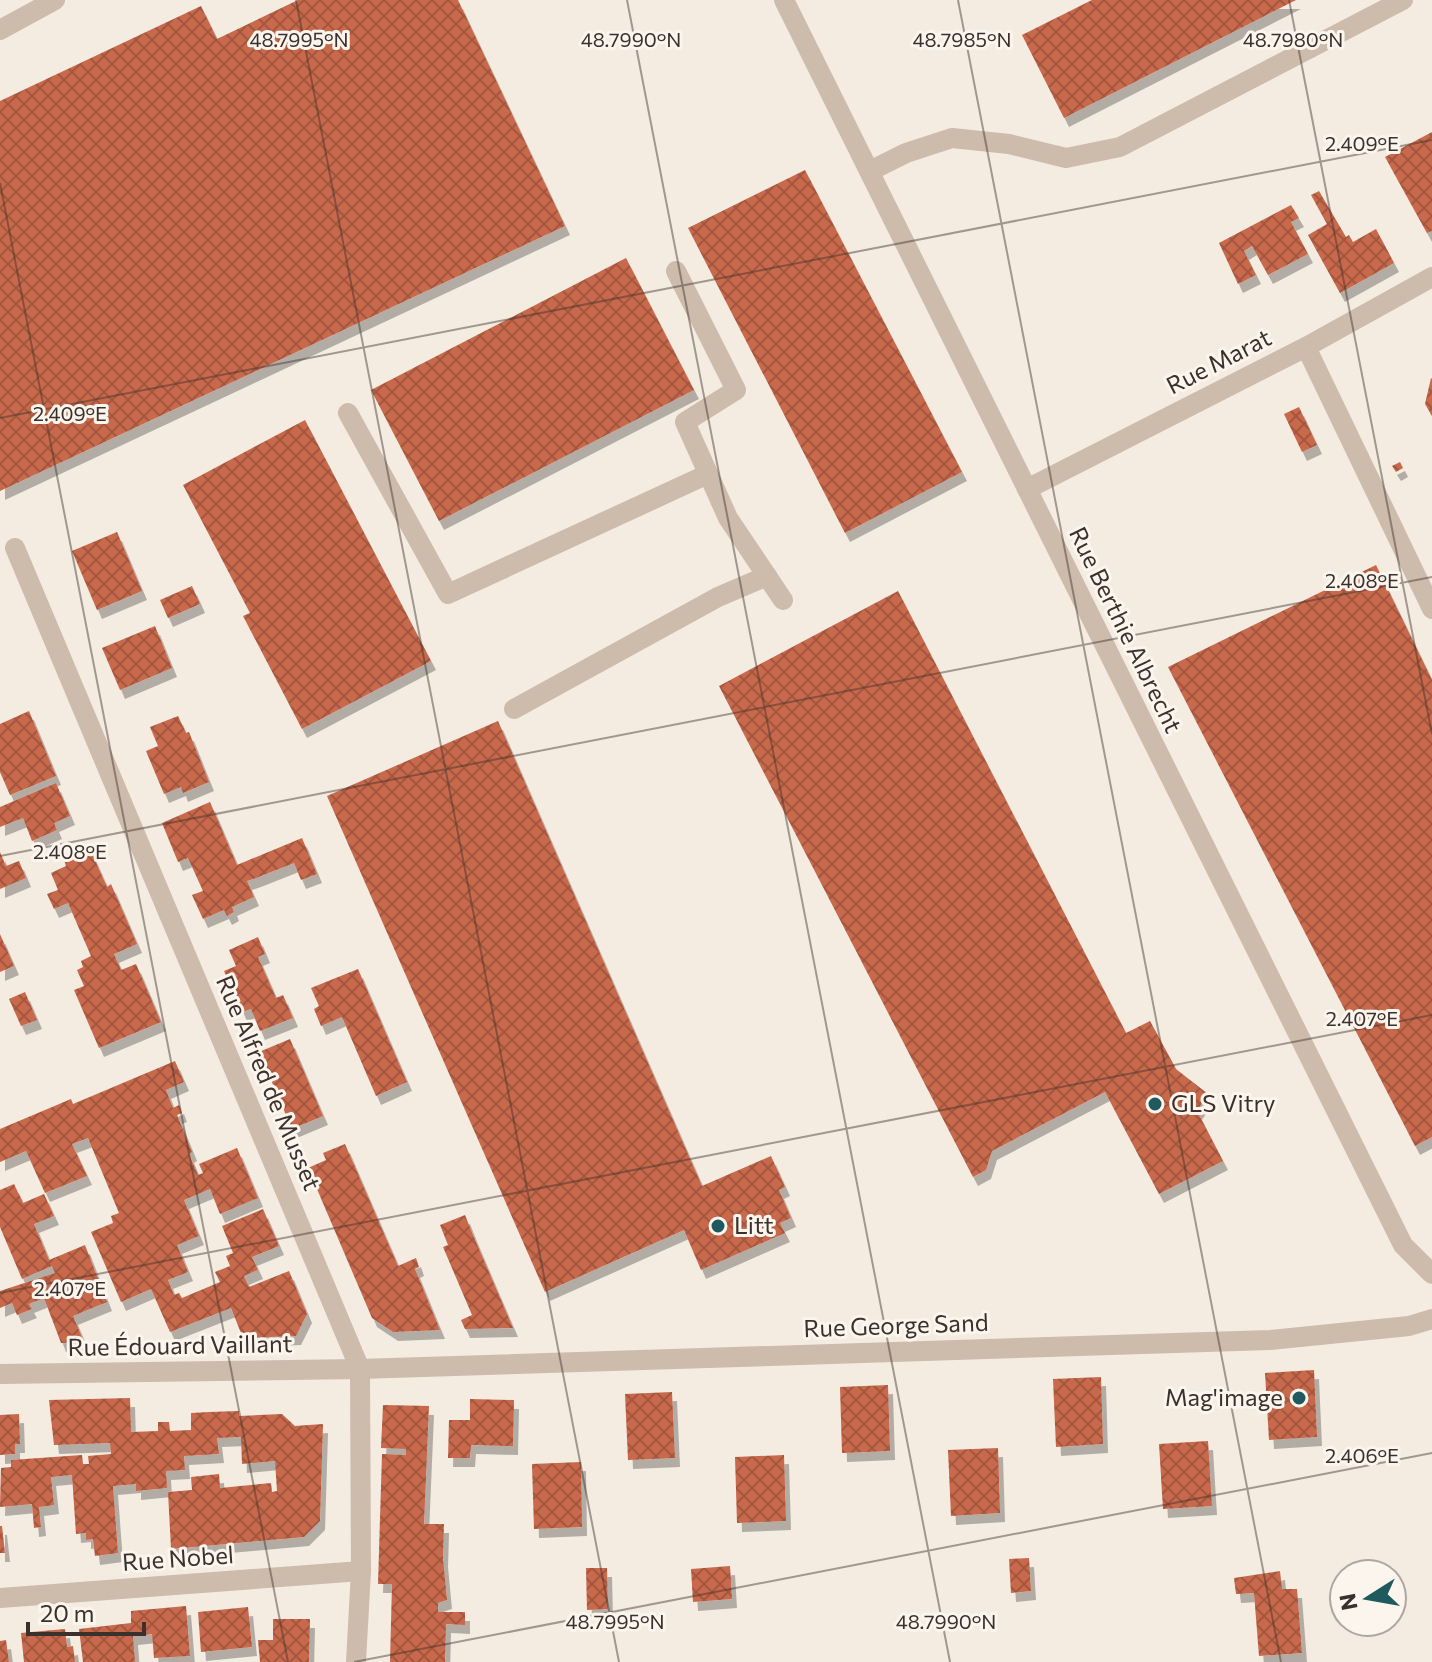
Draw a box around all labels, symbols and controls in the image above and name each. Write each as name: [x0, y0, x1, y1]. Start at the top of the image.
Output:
text: 48.7995°N: [249, 27, 349, 51]
text: 48.7990°N: [581, 27, 681, 51]
text: 48.7985°N: [912, 27, 1012, 51]
text: 48.7980°N: [1243, 27, 1343, 51]
text: 2.409°E: [1325, 131, 1399, 155]
street label: Rue Marat: [1161, 322, 1276, 399]
text: 2.409°E: [33, 401, 107, 425]
street label: Rue Berthie Albrecht: [1064, 522, 1189, 737]
text: 2.408°E: [1325, 568, 1399, 592]
text: 2.408°E: [33, 839, 107, 863]
street label: Rue Alfred de Musset: [211, 971, 328, 1194]
text: 2.407°E: [1326, 1006, 1398, 1030]
place label: GLS Vitry: [1171, 1088, 1276, 1117]
marker: GLS Vitry: [1146, 1095, 1164, 1113]
place label: Litt: [734, 1210, 774, 1239]
marker: Litt: [709, 1217, 727, 1235]
text: 2.407°E: [34, 1276, 106, 1300]
street label: Rue George Sand: [803, 1307, 989, 1342]
street label: Rue Édouard Vaillant: [67, 1328, 293, 1361]
place label: Mag'image: [1165, 1382, 1283, 1411]
marker: Mag'image: [1290, 1389, 1308, 1407]
text: 2.406°E: [1325, 1443, 1399, 1467]
street label: Rue Nobel: [121, 1539, 235, 1576]
north arrow: [1328, 1558, 1408, 1638]
scale bar: [28, 1586, 144, 1636]
text: N: [1333, 1591, 1363, 1613]
text: 20 m: [40, 1598, 94, 1627]
text: 48.7995°N: [565, 1609, 665, 1633]
text: 48.7990°N: [896, 1609, 996, 1633]

